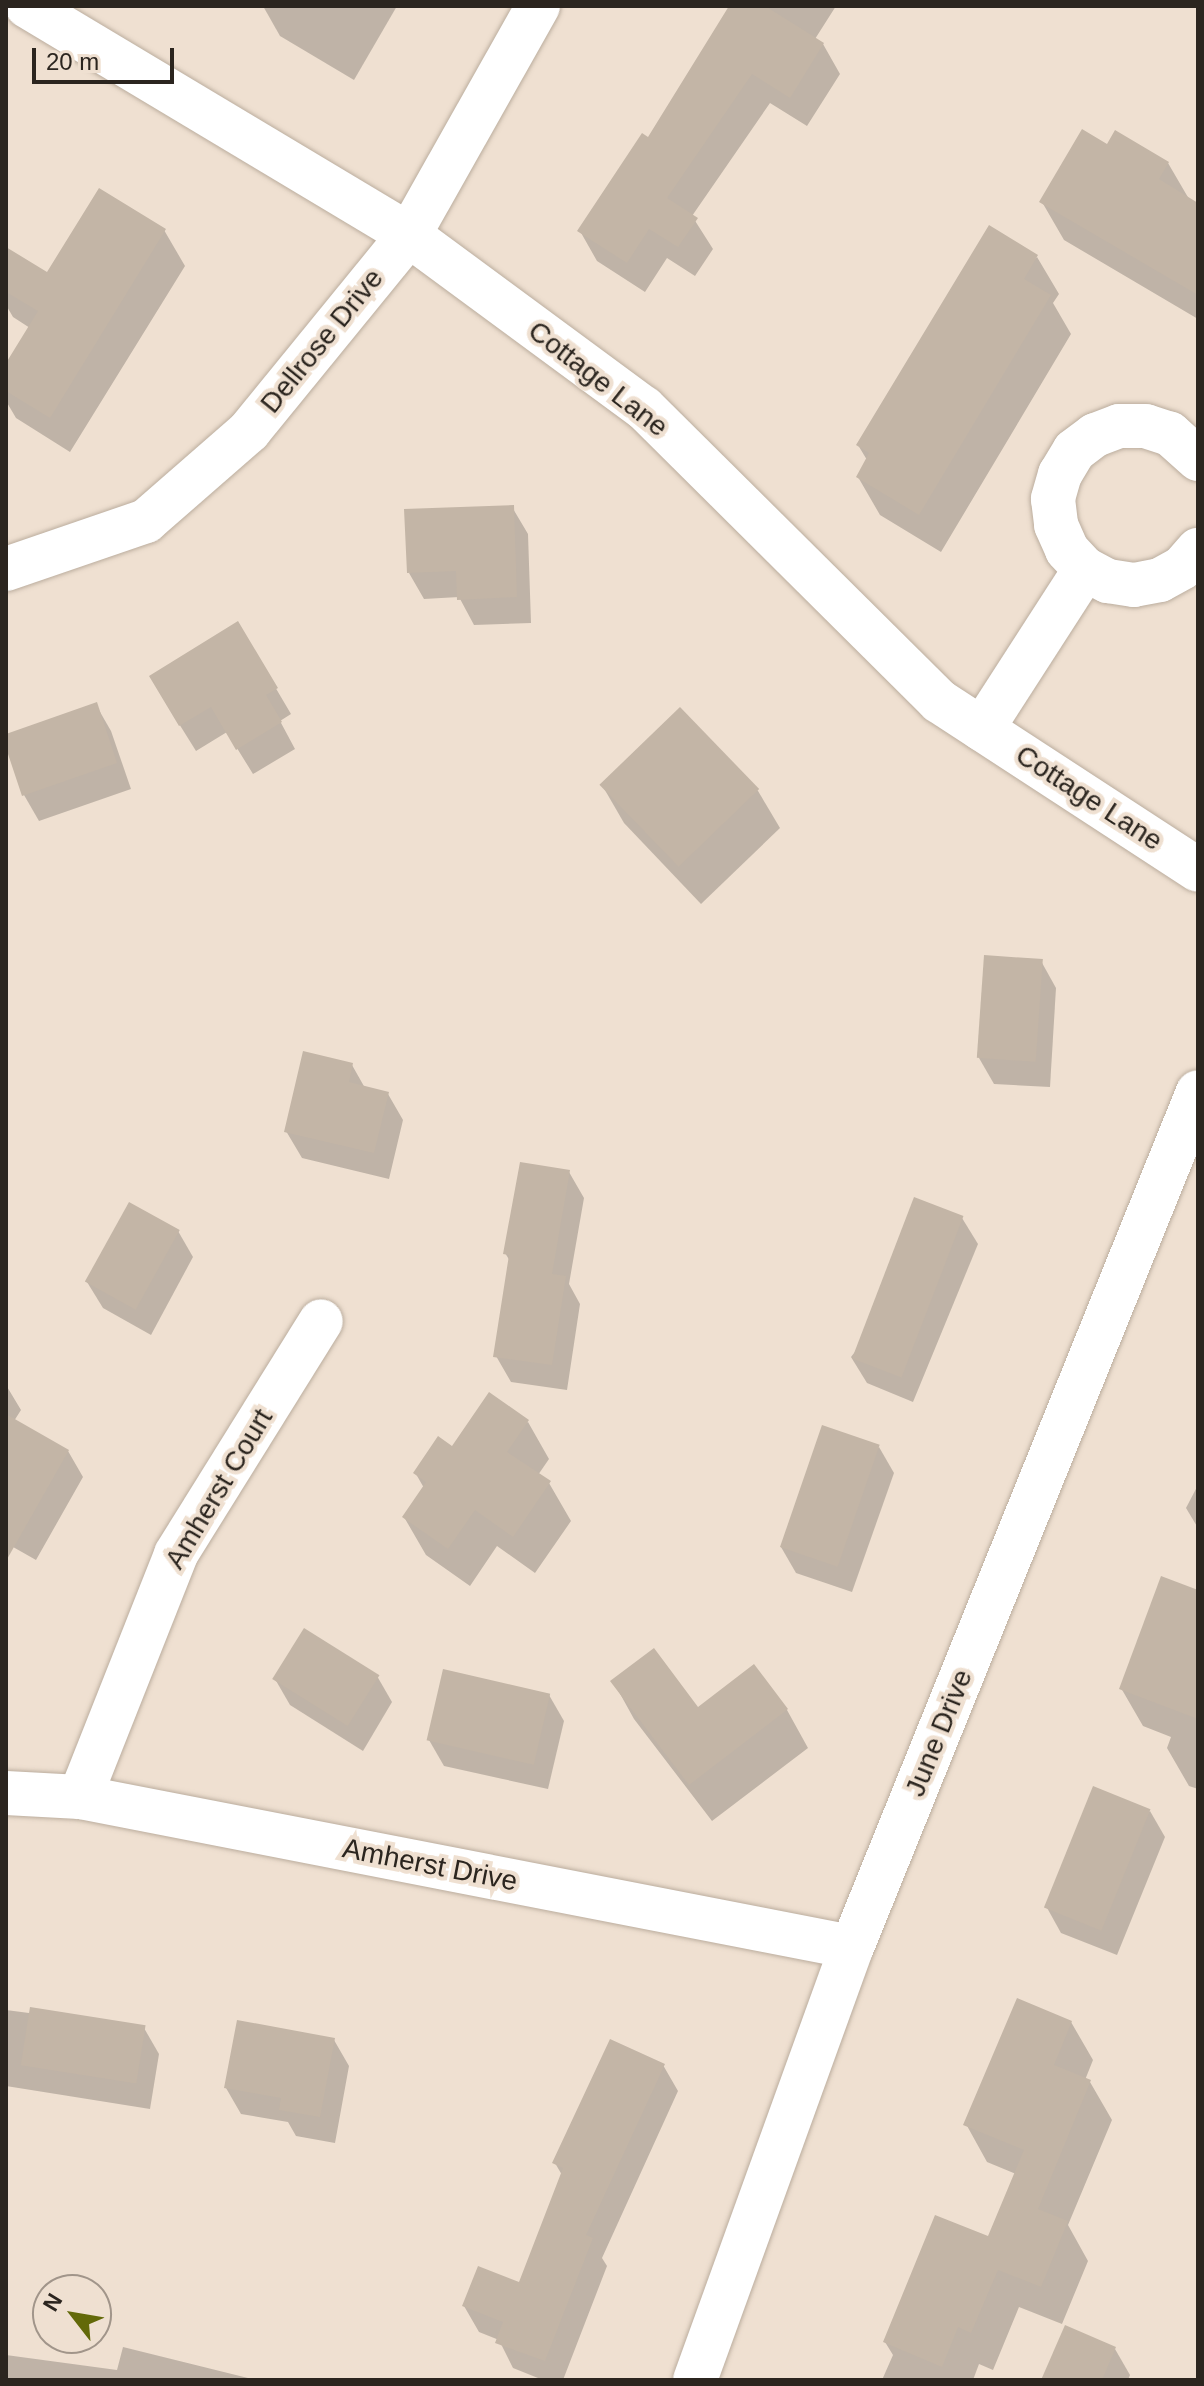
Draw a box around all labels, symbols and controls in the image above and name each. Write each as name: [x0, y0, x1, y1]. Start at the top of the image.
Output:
scale bar: [36, 32, 178, 82]
text: 20 m: [46, 48, 99, 75]
street label: Dellrose Drive: [254, 262, 390, 420]
street label: Cottage Lane: [521, 314, 675, 444]
street label: Cottage Lane: [1009, 738, 1169, 858]
street label: Amherst Court: [158, 1403, 280, 1575]
street label: June Drive: [898, 1665, 980, 1801]
street label: Amherst Drive: [340, 1832, 520, 1898]
north arrow: [32, 2274, 112, 2354]
text: N: [38, 2289, 68, 2316]

